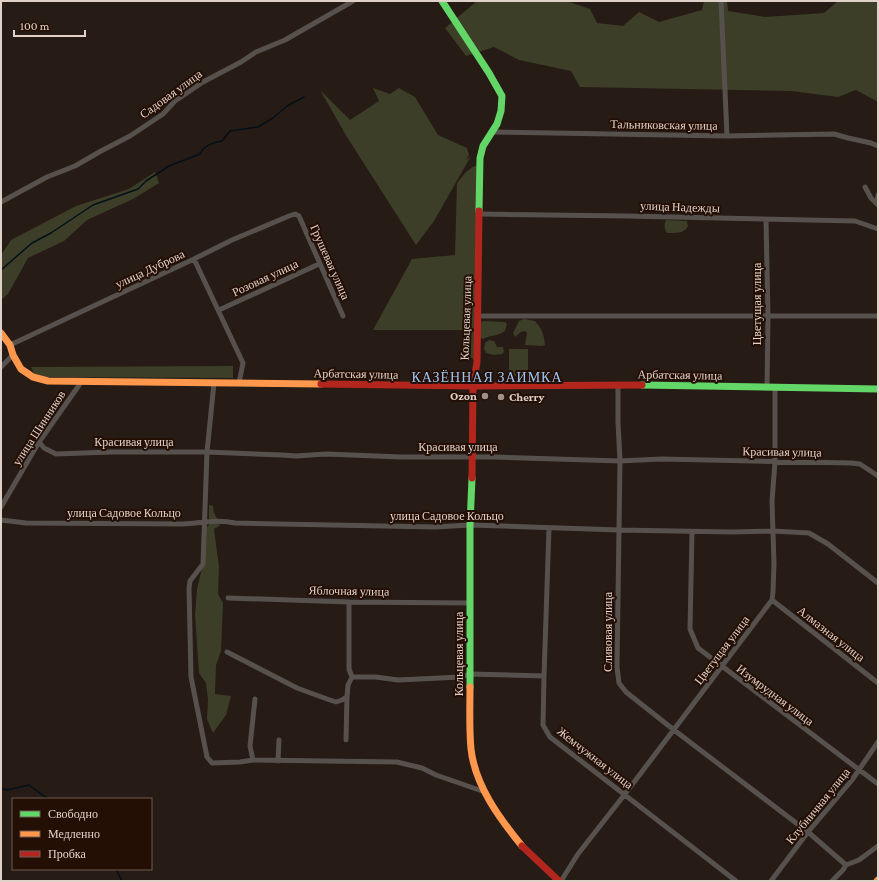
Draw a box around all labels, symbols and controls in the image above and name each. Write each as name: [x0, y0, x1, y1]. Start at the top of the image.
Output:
scale bar: [14, 12, 85, 38]
text: 100 m: [20, 19, 50, 33]
street label: Садовая улица: [137, 66, 205, 121]
street label: Тальниковская улица: [610, 117, 718, 133]
street label: улица Надежды: [640, 199, 720, 215]
street label: Грушевая улица: [307, 222, 353, 302]
street label: улица Дуброва: [113, 247, 187, 291]
street label: Розовая улица: [230, 256, 301, 299]
street label: Цветущая улица: [750, 262, 764, 345]
street label: Кольцевая улица: [458, 275, 474, 361]
street label: Арбатская улица: [313, 366, 399, 382]
street label: Арбатская улица: [637, 367, 723, 383]
district label: КАЗЁННАЯ ЗАИМКА: [411, 369, 563, 385]
street label: улица Шинников: [10, 388, 69, 468]
place label: Ozon: [450, 389, 477, 403]
place label: Cherry: [509, 390, 544, 404]
marker: Ozon: [480, 391, 490, 401]
marker: Cherry: [496, 392, 506, 402]
street label: Красивая улица: [94, 435, 174, 449]
street label: Красивая улица: [418, 440, 498, 454]
street label: Красивая улица: [742, 444, 822, 460]
street label: улица Садовое Кольцо: [67, 506, 181, 520]
street label: улица Садовое Кольцо: [390, 509, 504, 523]
street label: Яблочная улица: [309, 583, 390, 599]
street label: Сливовая улица: [601, 591, 615, 672]
street label: Алмазная улица: [795, 603, 868, 665]
street label: Кольцевая улица: [452, 611, 466, 696]
street label: Цветущая улица: [692, 612, 753, 687]
street label: Изумрудная улица: [734, 661, 817, 729]
street label: Жемчужная улица: [554, 724, 636, 792]
street label: Клубничная улица: [783, 765, 853, 847]
legend: [12, 798, 152, 870]
text: Свободно: [48, 807, 98, 821]
text: Медленно: [48, 827, 100, 841]
text: Пробка: [48, 847, 86, 861]

